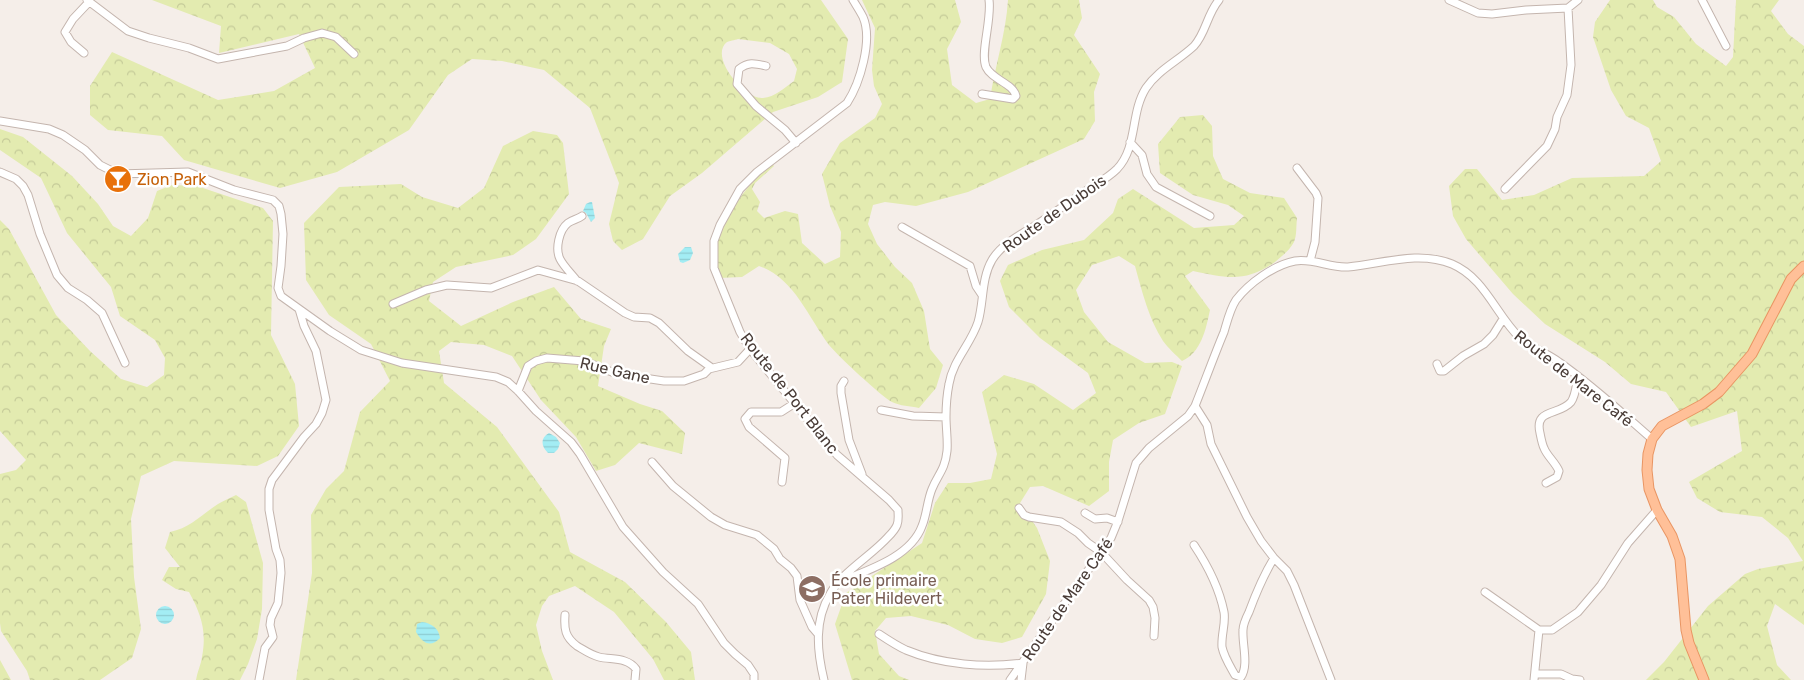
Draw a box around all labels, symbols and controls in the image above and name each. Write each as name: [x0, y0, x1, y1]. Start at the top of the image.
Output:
bar icon: Zion Park: [103, 164, 133, 194]
place label: Zion Park: [137, 170, 207, 189]
street label: Route de Dubois: [999, 171, 1110, 256]
street label: Route de Mare Café: [1511, 326, 1637, 431]
street label: Route de Port Blanc: [736, 329, 843, 458]
street label: Rue Gane: [578, 353, 652, 388]
street label: Route de Mare Café: [1018, 534, 1117, 664]
place label: École primaire Pater Hildevert: [831, 571, 942, 608]
school or university icon: École primaire Pater Hildevert: [797, 574, 827, 604]

